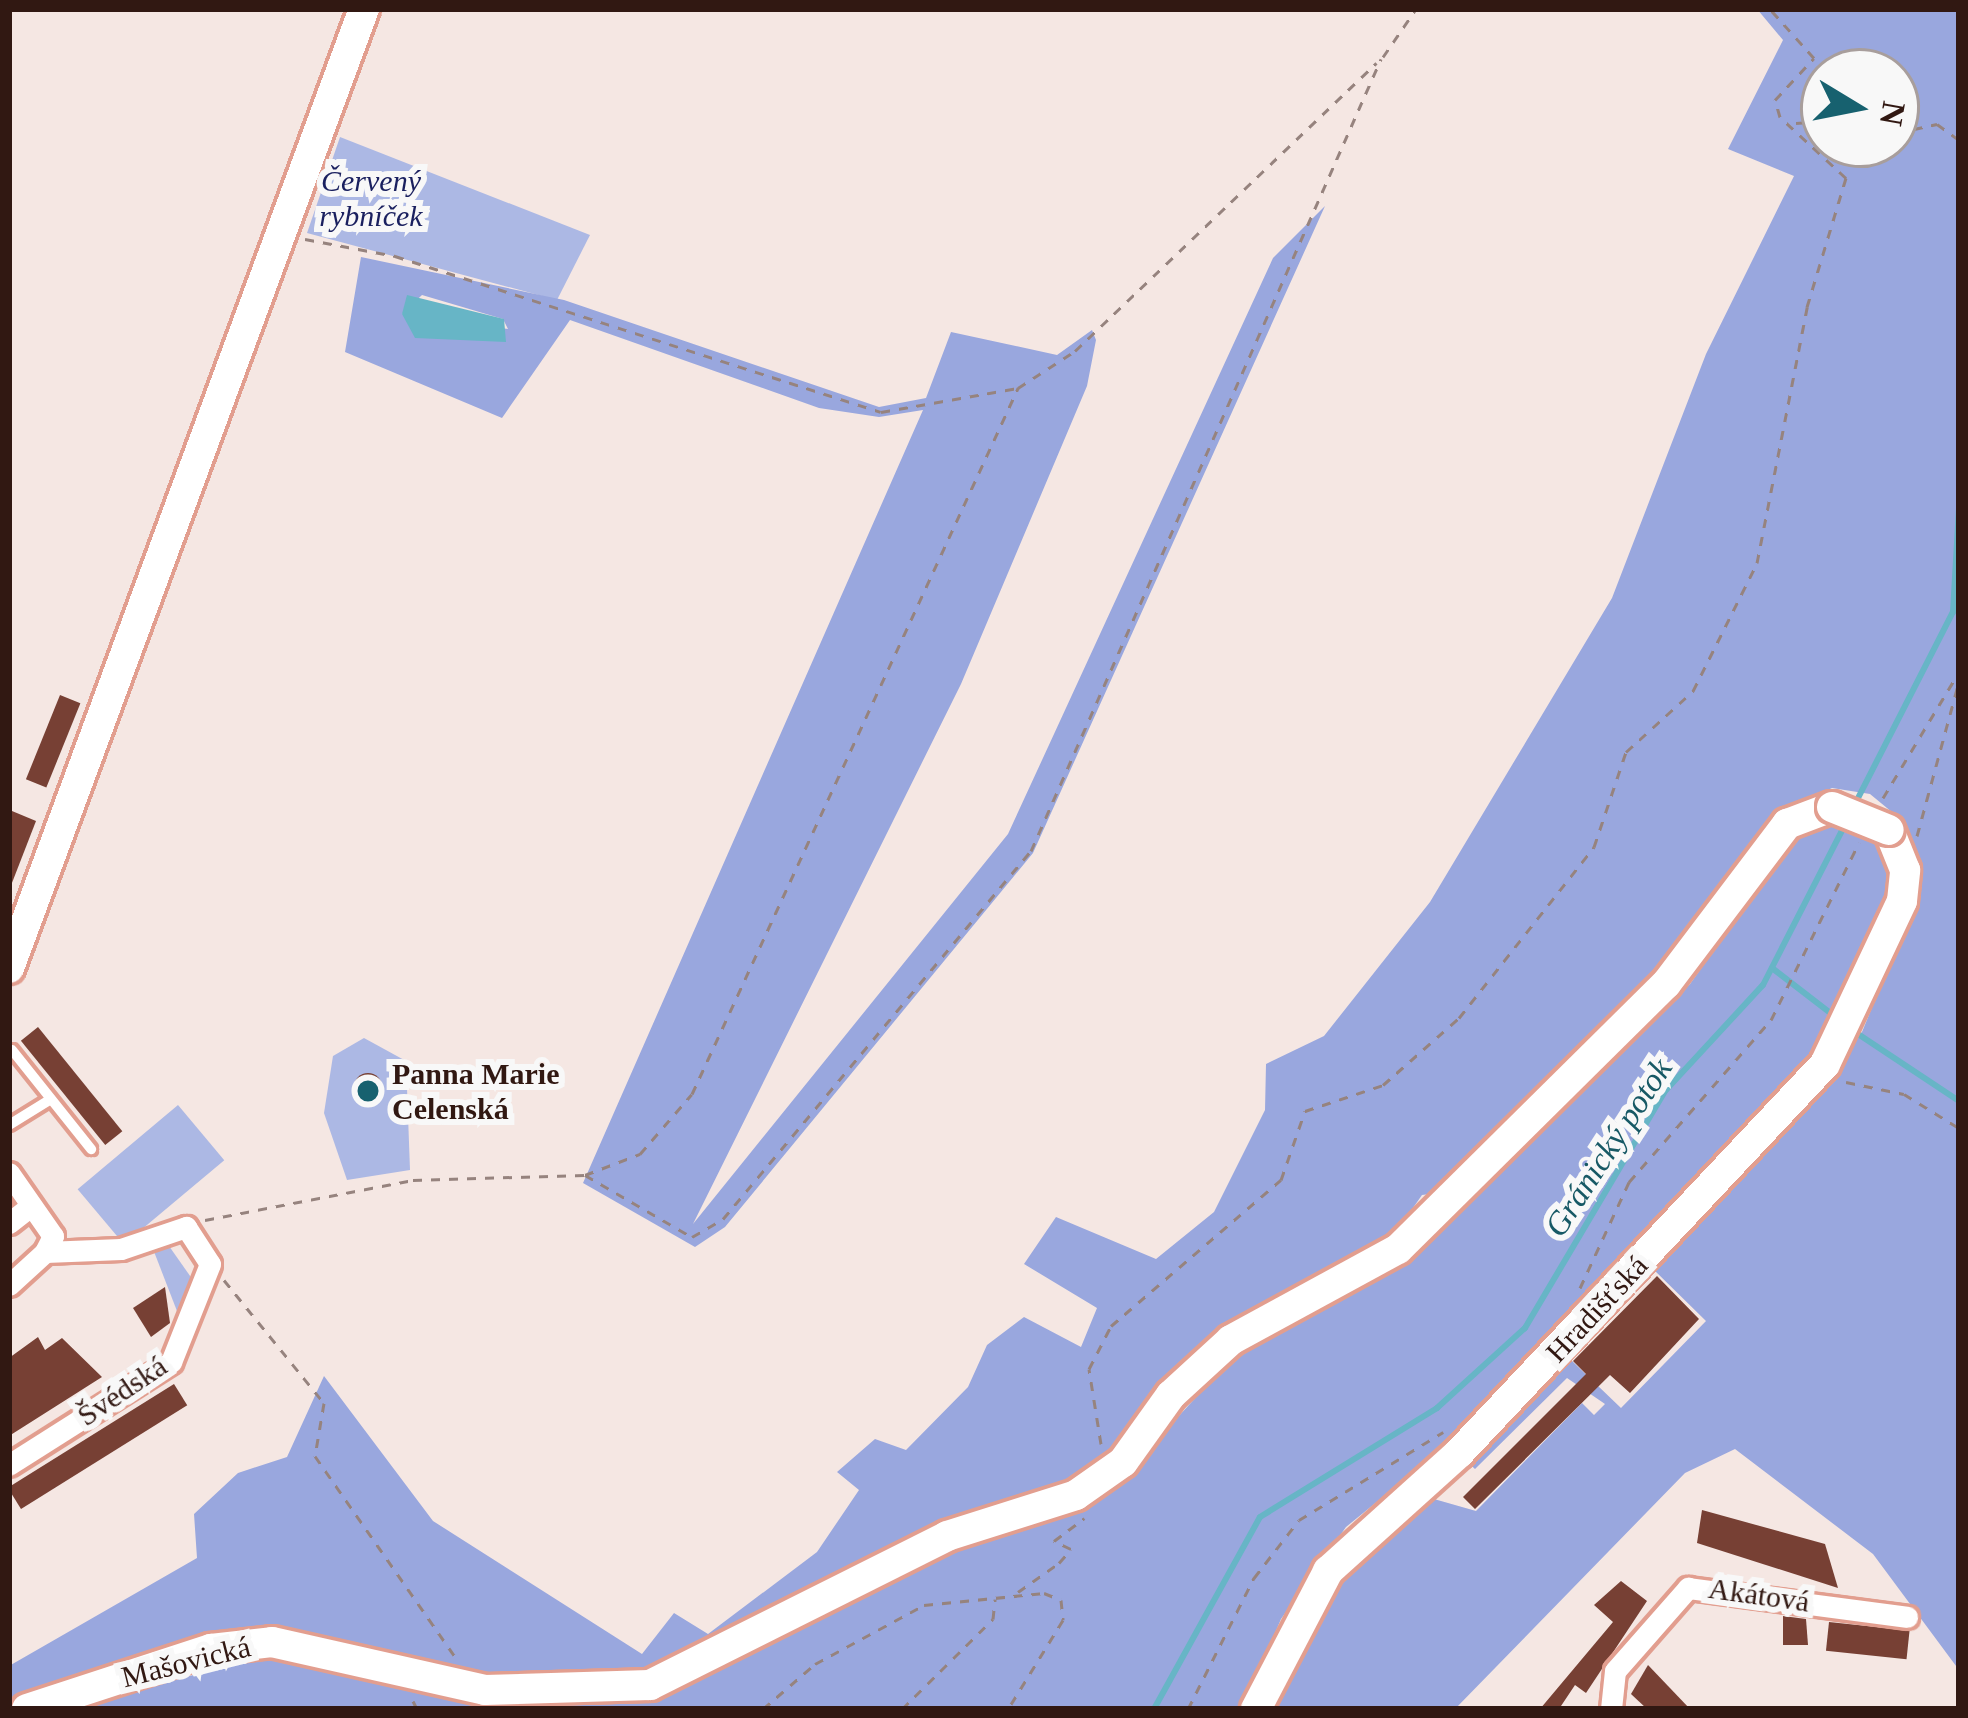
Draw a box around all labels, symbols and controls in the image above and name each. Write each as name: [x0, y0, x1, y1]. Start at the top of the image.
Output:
north arrow: [1800, 48, 1920, 168]
text: N: [1873, 99, 1912, 129]
park label: Červený rybníček: [319, 163, 423, 234]
water label: Gránický potok: [1537, 1052, 1681, 1244]
place label: Panna Marie Celenská: [392, 1056, 559, 1126]
marker: Panna Marie Celenská: [355, 1078, 381, 1104]
street label: Hradišťská: [1539, 1248, 1655, 1370]
street label: Švédská: [70, 1348, 174, 1434]
street label: Akátová: [1706, 1570, 1812, 1620]
street label: Mašovická: [118, 1629, 254, 1695]

